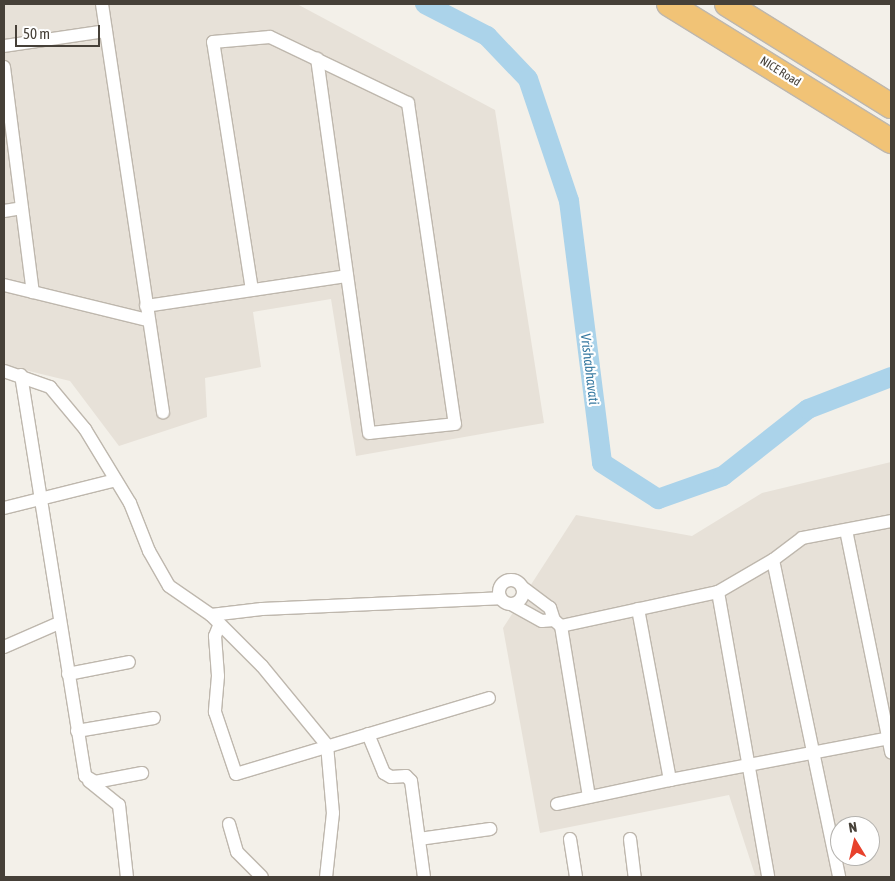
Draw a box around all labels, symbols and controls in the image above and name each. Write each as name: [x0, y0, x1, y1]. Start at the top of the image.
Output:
scale bar: [18, 15, 102, 47]
text: 50 m: [23, 25, 50, 42]
street label: NICE Road: [757, 54, 803, 90]
water label: Vrishabhavati: [577, 332, 603, 406]
north arrow: [830, 816, 880, 866]
text: N: [847, 819, 858, 836]

